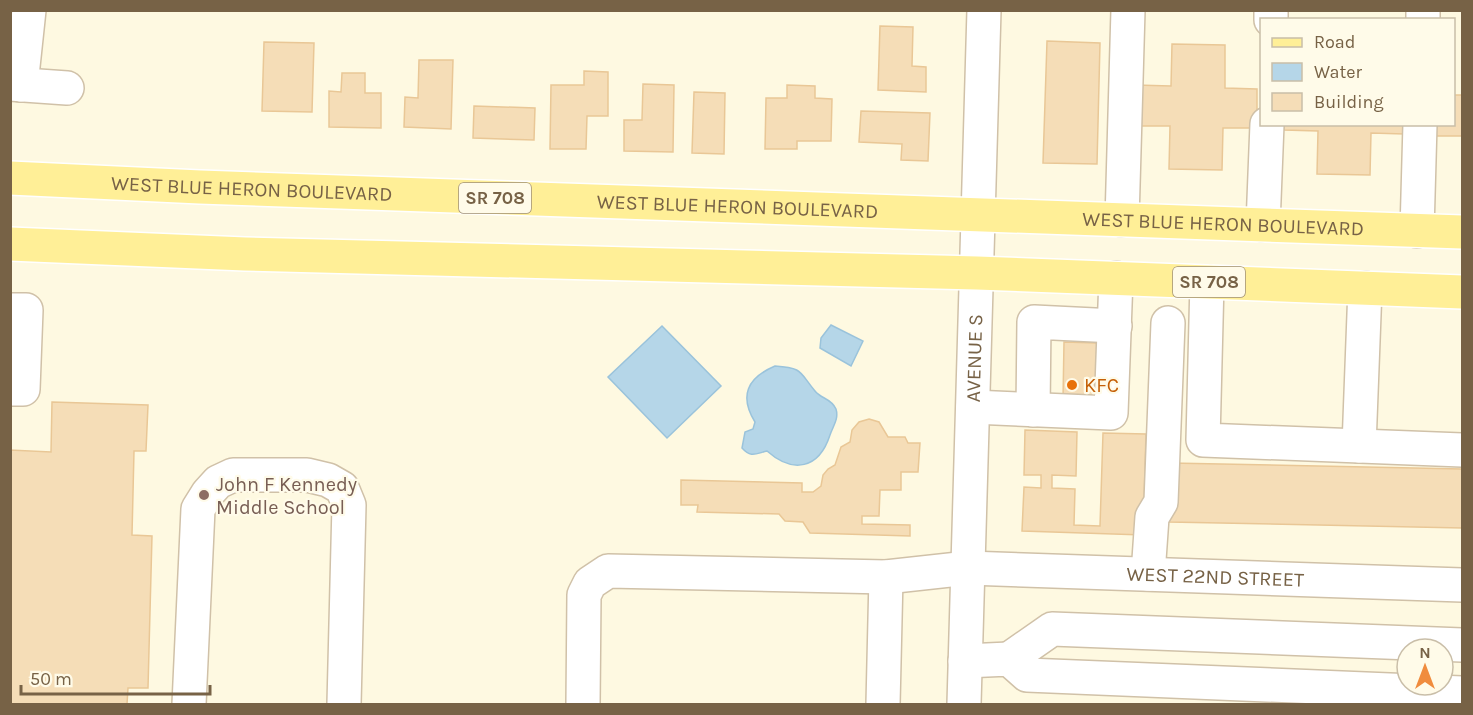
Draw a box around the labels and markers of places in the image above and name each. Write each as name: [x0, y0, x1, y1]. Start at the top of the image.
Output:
place label: KFC: [1084, 374, 1119, 397]
marker: KFC: [1065, 378, 1079, 392]
place label: John F Kennedy Middle School: [216, 473, 357, 519]
marker: John F Kennedy Middle School: [197, 488, 211, 502]

